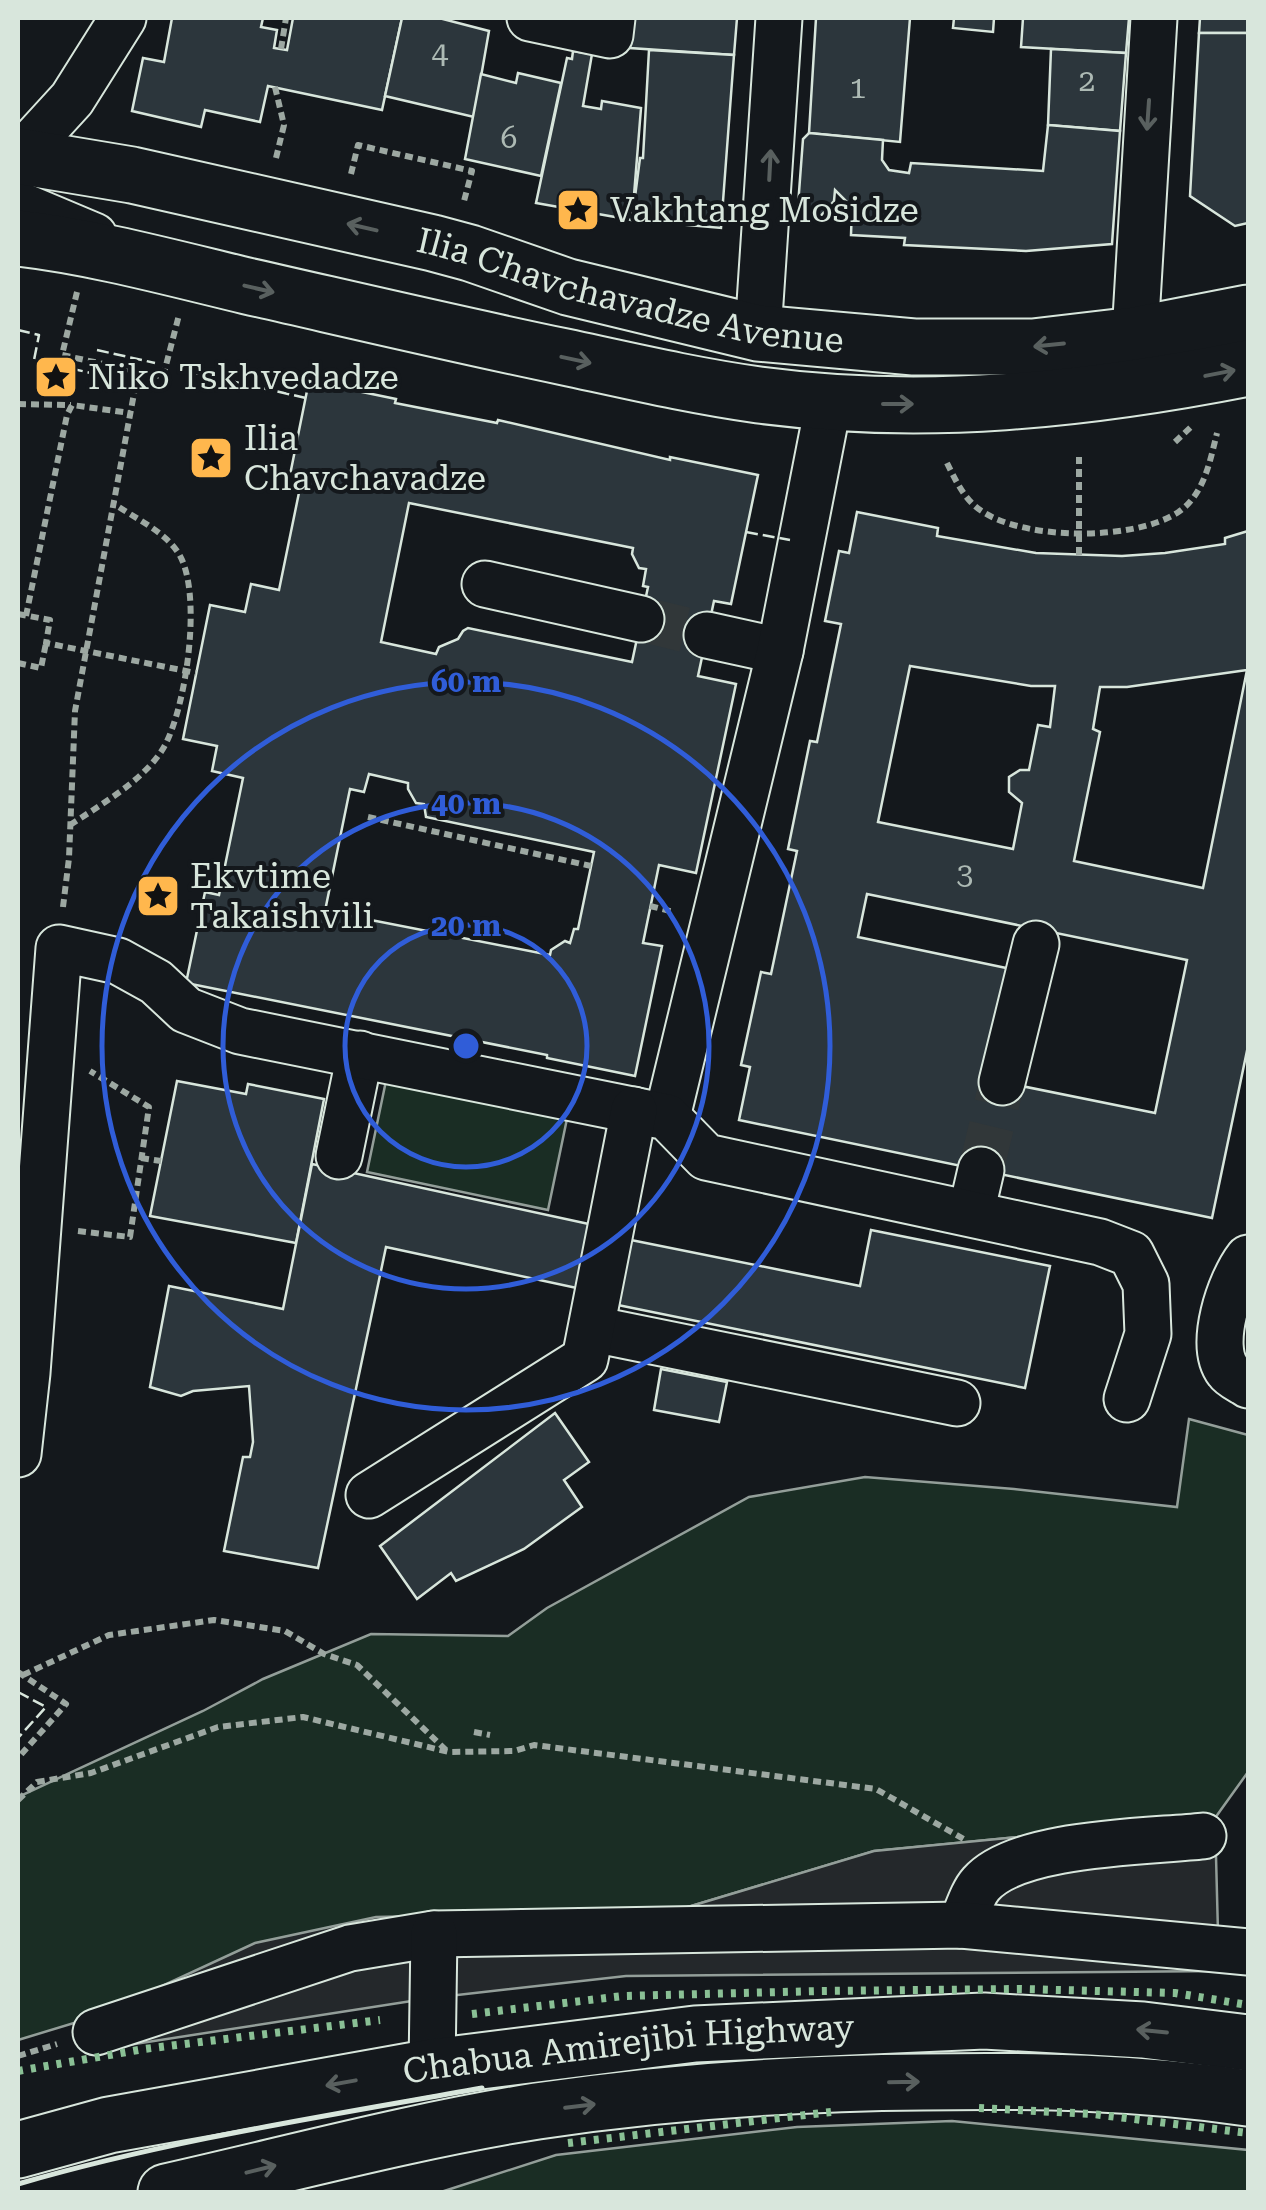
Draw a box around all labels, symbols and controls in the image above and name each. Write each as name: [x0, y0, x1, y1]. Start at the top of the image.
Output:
house number: 4: [432, 35, 449, 70]
house number: 2: [1079, 63, 1095, 98]
house number: 1: [850, 70, 866, 105]
one-way arrow: [1138, 98, 1157, 130]
house number: 6: [501, 120, 517, 155]
one-way arrow: [761, 150, 780, 182]
place icon: Vakhtang Mosidze: [555, 187, 601, 233]
place label: Vakhtang Mosidze: [610, 190, 919, 231]
one-way arrow: [347, 217, 379, 235]
street label: Ilia Chavchavadze Avenue: [413, 220, 845, 362]
one-way arrow: [242, 281, 274, 299]
one-way arrow: [1033, 336, 1065, 355]
one-way arrow: [560, 351, 592, 370]
place icon: Niko Tskhvedadze: [33, 354, 79, 400]
place label: Niko Tskhvedadze: [88, 357, 399, 398]
one-way arrow: [1204, 363, 1236, 382]
one-way arrow: [880, 394, 913, 414]
place label: Ilia Chavchavadze: [244, 418, 486, 499]
place icon: Ilia Chavchavadze: [188, 435, 234, 481]
text: 60 m: [431, 664, 501, 699]
text: 40 m: [431, 786, 501, 821]
place label: Ekvtime Takaishvili: [190, 856, 374, 937]
house number: 3: [957, 856, 973, 891]
place icon: Ekvtime Takaishvili: [135, 873, 181, 919]
text: 20 m: [431, 908, 501, 943]
centre of rings: [448, 1028, 484, 1064]
street label: Chabua Amirejibi Highway: [400, 2007, 855, 2093]
one-way arrow: [1136, 2021, 1168, 2040]
one-way arrow: [886, 2072, 919, 2092]
one-way arrow: [325, 2074, 358, 2093]
one-way arrow: [563, 2096, 595, 2115]
one-way arrow: [244, 2159, 276, 2177]

